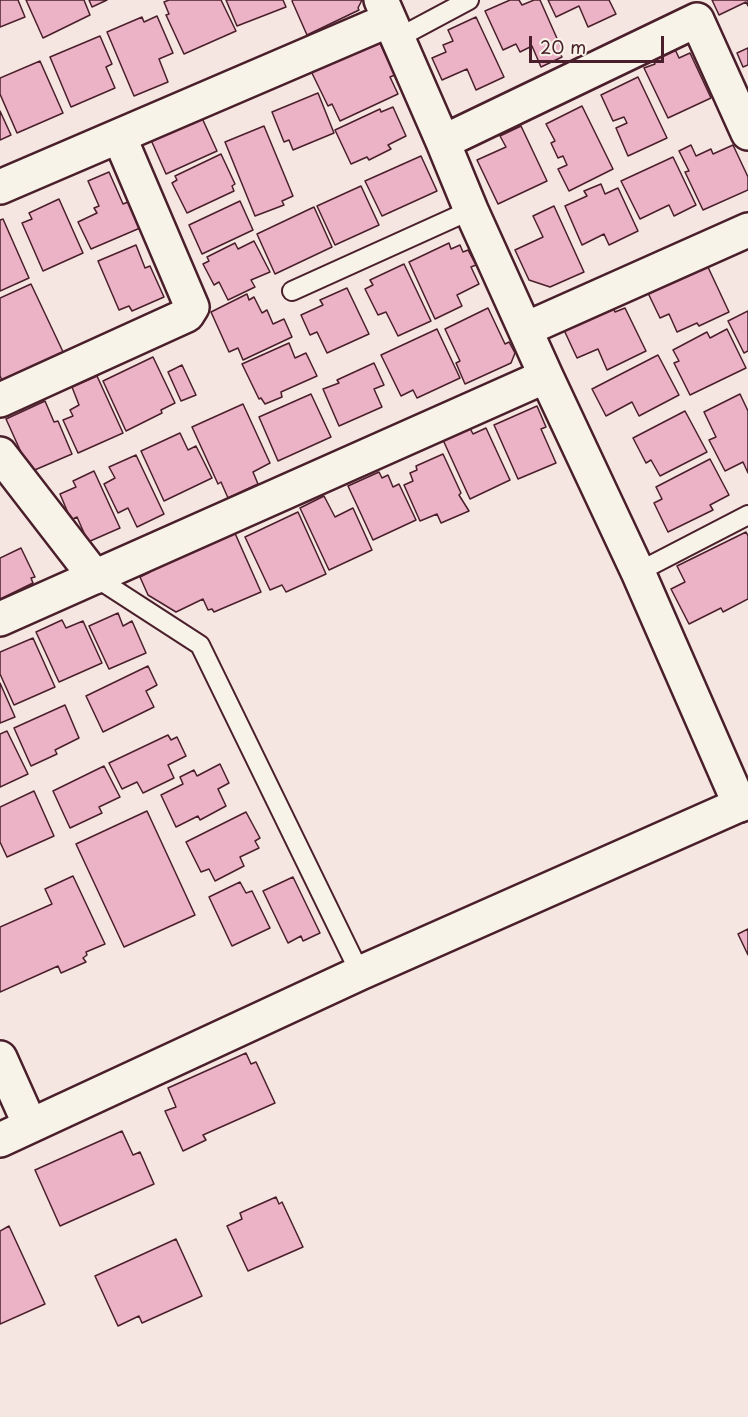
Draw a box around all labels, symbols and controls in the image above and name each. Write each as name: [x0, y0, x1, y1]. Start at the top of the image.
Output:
scale bar: [532, 24, 667, 62]
text: 20 m: [540, 33, 586, 60]

